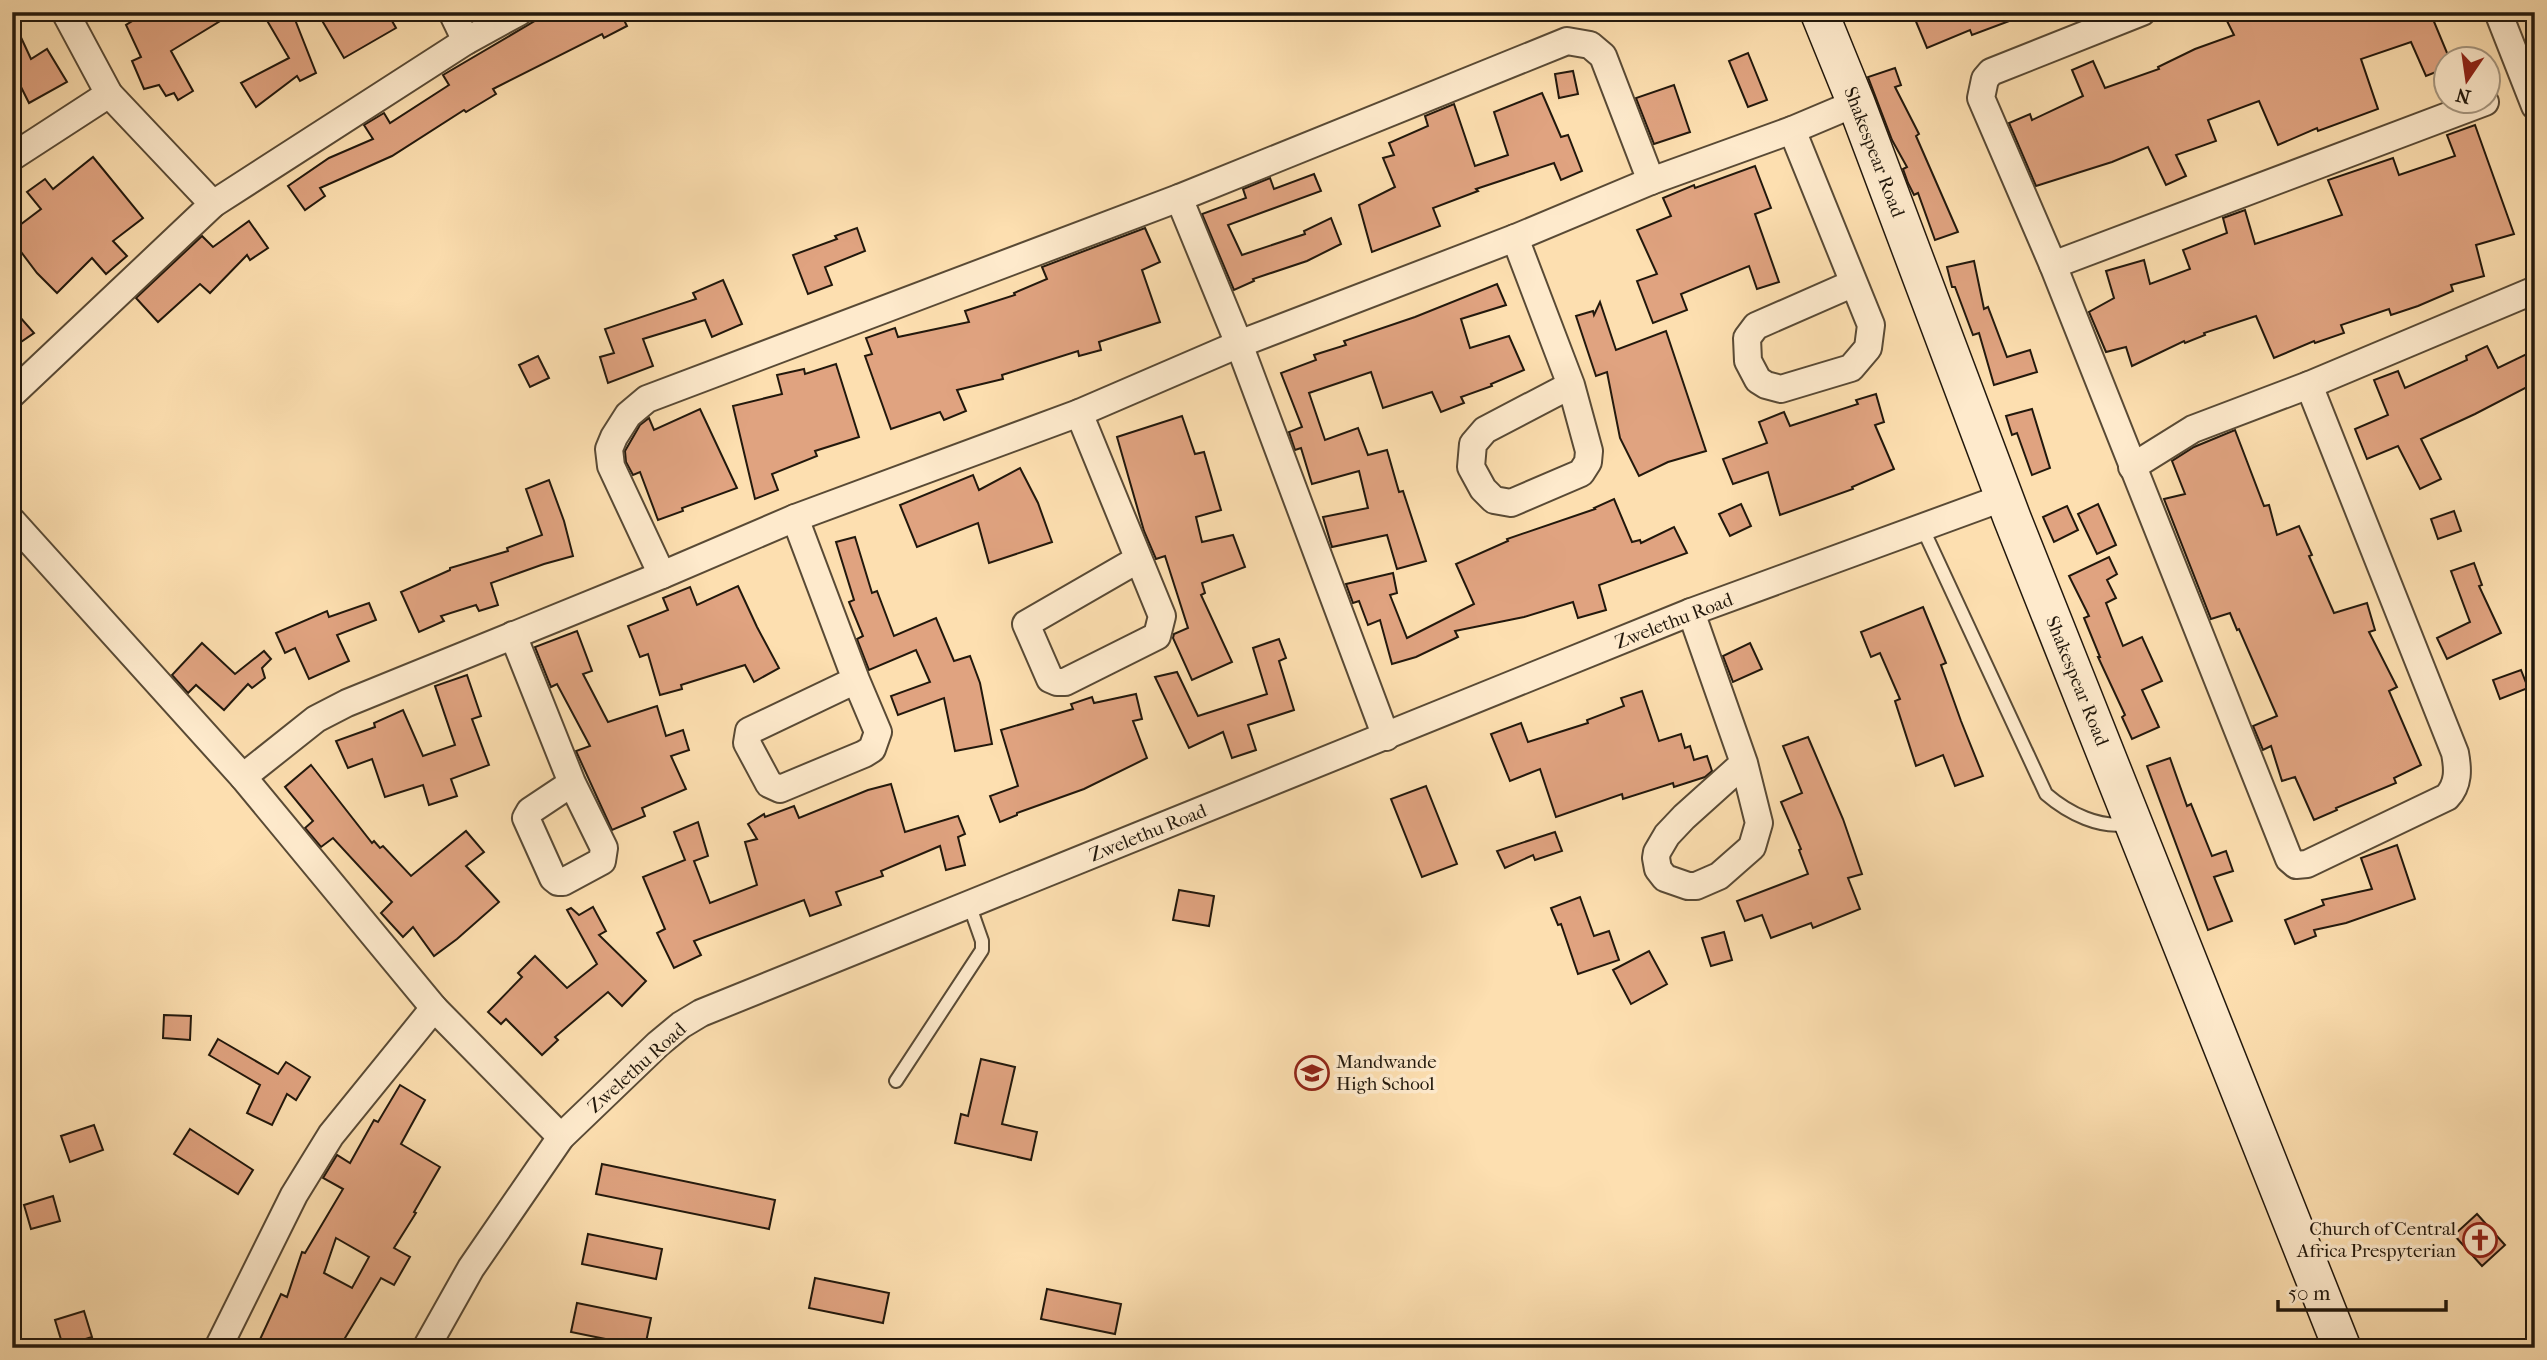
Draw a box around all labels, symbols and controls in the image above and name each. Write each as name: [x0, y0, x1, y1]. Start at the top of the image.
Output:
north arrow: [2432, 46, 2502, 116]
text: N: [2453, 83, 2473, 108]
street label: Shakespear Road: [1839, 84, 1909, 221]
street label: Zwelethu Road: [1612, 588, 1737, 654]
street label: Shakespear Road: [2041, 613, 2113, 750]
street label: Zwelethu Road: [1086, 799, 1210, 866]
street label: Zwelethu Road: [583, 1018, 691, 1118]
place label: Mandwande High School: [1336, 1051, 1437, 1095]
school or university icon: Mandwande High School: [1293, 1054, 1331, 1092]
place label: Church of Central Africa Prespyterian: [2296, 1218, 2456, 1262]
church icon: Church of Central Africa Prespyterian: [2461, 1221, 2499, 1259]
scale bar: [2278, 1269, 2446, 1313]
text: 50 m: [2288, 1281, 2331, 1305]

